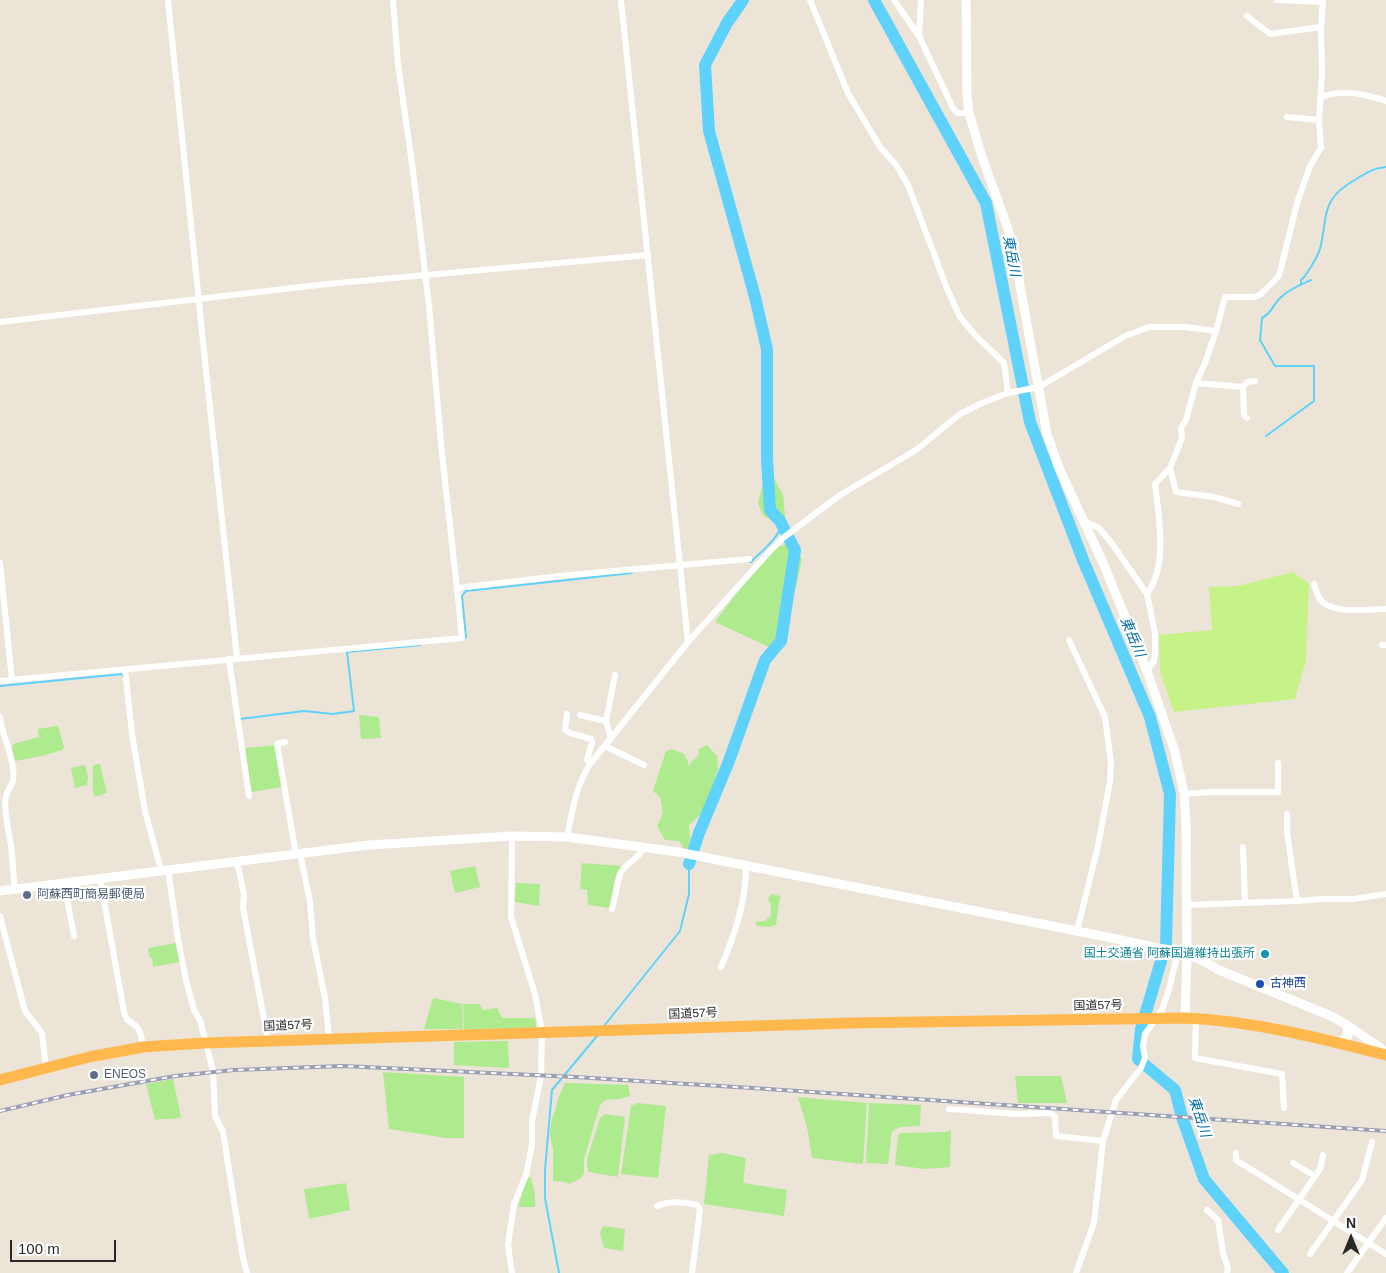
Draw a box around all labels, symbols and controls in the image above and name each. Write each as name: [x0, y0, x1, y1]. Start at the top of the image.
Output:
water label: 東岳川: [999, 234, 1023, 278]
water label: 東岳川: [1116, 614, 1148, 660]
place label: 阿蘇西町簡易郵便局: [37, 888, 145, 902]
marker: 阿蘇西町簡易郵便局: [21, 889, 33, 901]
place label: 国土交通省 阿蘇国道維持出張所: [1084, 947, 1255, 961]
marker: 国土交通省 阿蘇国道維持出張所: [1259, 948, 1271, 960]
place label: 古神西: [1270, 977, 1306, 991]
marker: 古神西: [1254, 978, 1266, 990]
street label: 国道57号: [1073, 998, 1123, 1014]
street label: 国道57号: [668, 1006, 718, 1022]
street label: 国道57号: [263, 1018, 313, 1034]
place label: ENEOS: [104, 1068, 146, 1082]
marker: ENEOS: [88, 1069, 100, 1081]
water label: 東岳川: [1185, 1094, 1213, 1140]
north arrow: [1326, 1213, 1376, 1263]
text: N: [1346, 1215, 1356, 1231]
scale bar: [12, 1230, 119, 1262]
text: 100 m: [18, 1240, 60, 1257]

